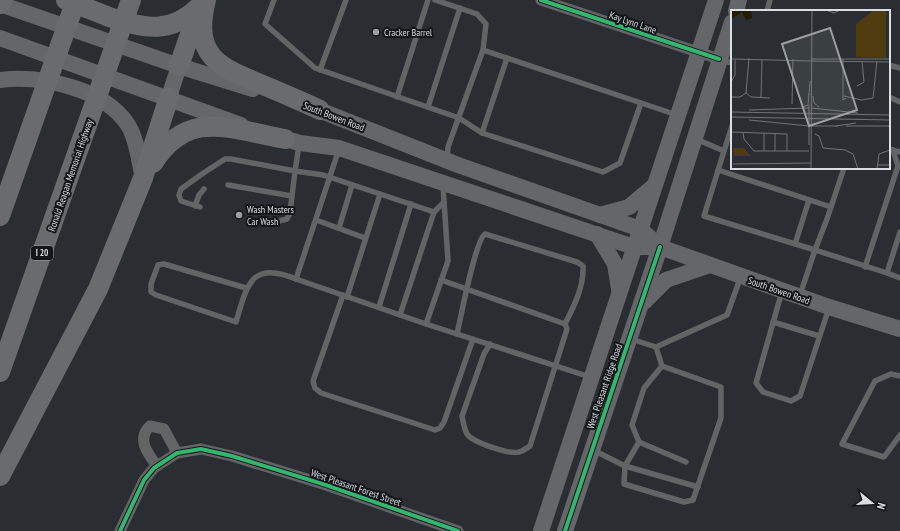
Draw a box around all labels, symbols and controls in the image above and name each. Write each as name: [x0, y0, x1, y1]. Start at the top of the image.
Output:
street label: Kay Lynn Lane: [608, 8, 658, 37]
inset map: [731, 10, 890, 169]
place label: Cracker Barrel: [384, 26, 433, 39]
marker: Cracker Barrel: [371, 27, 381, 37]
street label: South Bowen Road: [301, 99, 366, 134]
street label: Ronald Reagan Memorial Highway: [45, 117, 96, 233]
place label: Wash Masters Car Wash: [247, 203, 295, 228]
marker: Wash Masters Car Wash: [234, 210, 244, 220]
road number: I 20: [31, 246, 53, 260]
street label: South Bowen Road: [746, 274, 812, 307]
street label: West Pleasant Ridge Road: [584, 342, 625, 430]
street label: West Pleasant Forest Street: [309, 466, 403, 509]
north arrow: [852, 483, 892, 523]
text: N: [874, 501, 889, 511]

